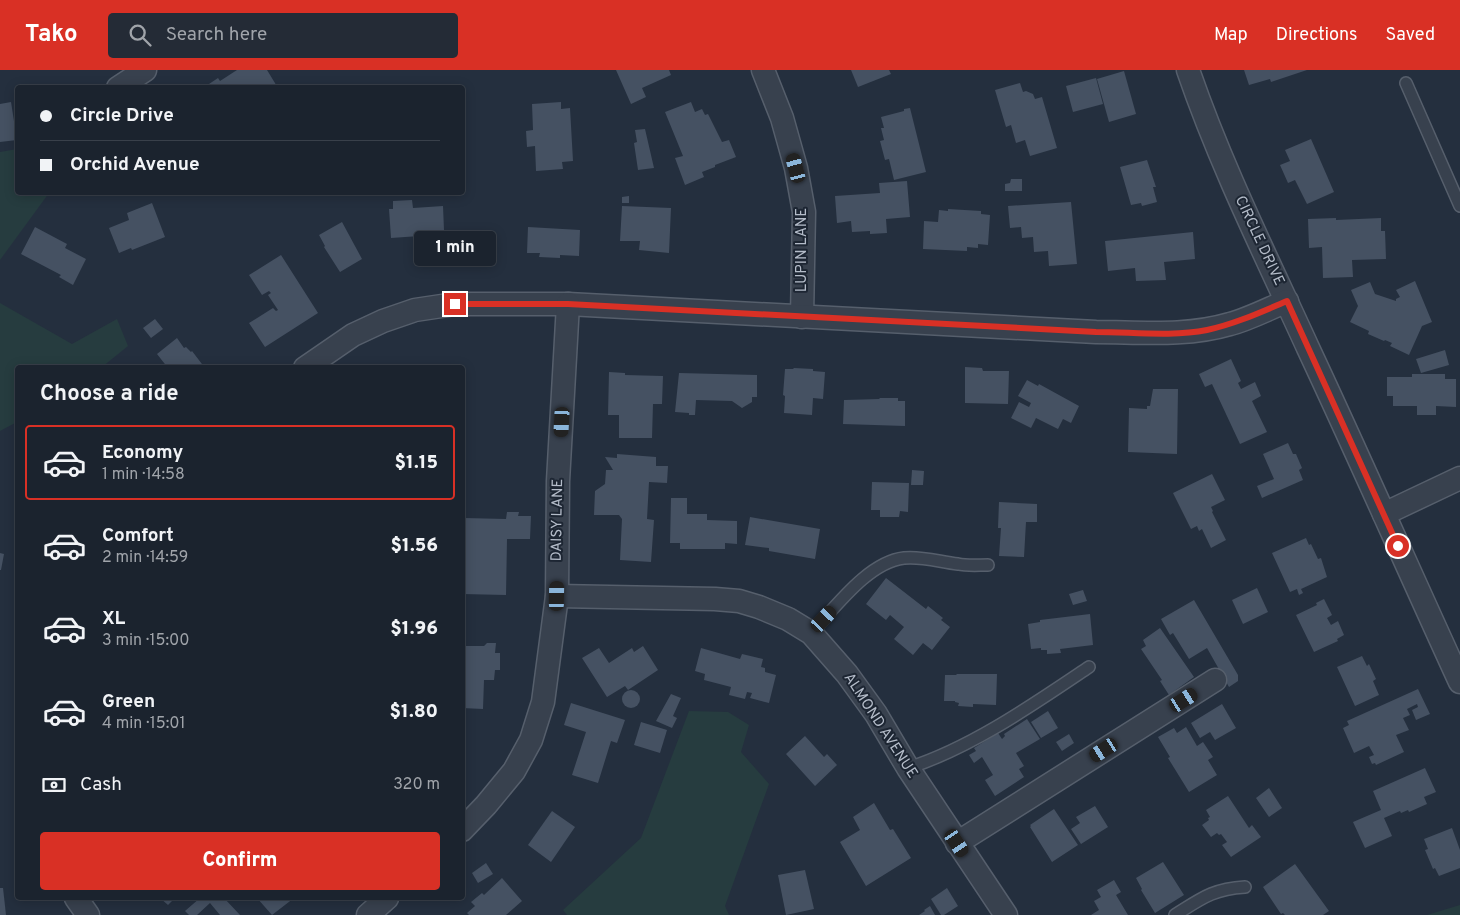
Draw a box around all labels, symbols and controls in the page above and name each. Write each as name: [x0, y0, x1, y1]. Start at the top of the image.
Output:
search box: [108, 13, 458, 58]
text: Tako: [25, 20, 78, 50]
icon: search: [126, 21, 154, 49]
text: Search here: [166, 23, 267, 47]
text: Map: [1214, 24, 1248, 47]
text: Directions: [1276, 24, 1358, 47]
text: Saved: [1386, 24, 1435, 47]
text: Circle Drive: [70, 104, 174, 128]
car: [784, 152, 807, 184]
text: Orchid Avenue: [70, 153, 200, 177]
street label: CIRCLE DRIVE: [1230, 193, 1288, 289]
street label: LUPIN LANE: [793, 208, 812, 292]
callout: 1 min: [414, 232, 496, 266]
text: 1 min: [435, 238, 475, 258]
route end: [444, 293, 466, 315]
text: Choose a ride: [40, 381, 178, 408]
car: [553, 407, 570, 437]
icon: car: [42, 440, 87, 485]
text: Economy: [102, 441, 183, 465]
text: $1.15: [394, 451, 438, 475]
text: 1 min · 14:58: [102, 465, 185, 485]
street label: DAISY LANE: [548, 478, 568, 562]
icon: car: [42, 523, 87, 568]
text: Comfort: [102, 524, 174, 548]
text: $1.56: [390, 534, 438, 558]
route start: [1387, 535, 1409, 557]
text: 2 min · 14:59: [102, 548, 188, 568]
car: [549, 581, 564, 611]
car: [808, 603, 839, 635]
icon: car: [42, 606, 87, 651]
text: XL: [102, 607, 125, 631]
text: $1.96: [390, 617, 438, 641]
text: 3 min · 15:00: [102, 631, 189, 651]
street label: ALMOND AVENUE: [839, 670, 921, 782]
car: [1167, 686, 1200, 714]
icon: car: [42, 689, 87, 734]
text: Green: [102, 690, 155, 714]
text: $1.80: [389, 700, 438, 724]
text: 4 min · 15:01: [102, 714, 186, 734]
car: [1087, 736, 1120, 764]
icon: cash: [40, 771, 68, 799]
text: Cash: [80, 773, 122, 797]
text: 320 m: [393, 775, 440, 795]
car: [942, 826, 971, 860]
button: Confirm: [40, 832, 440, 890]

